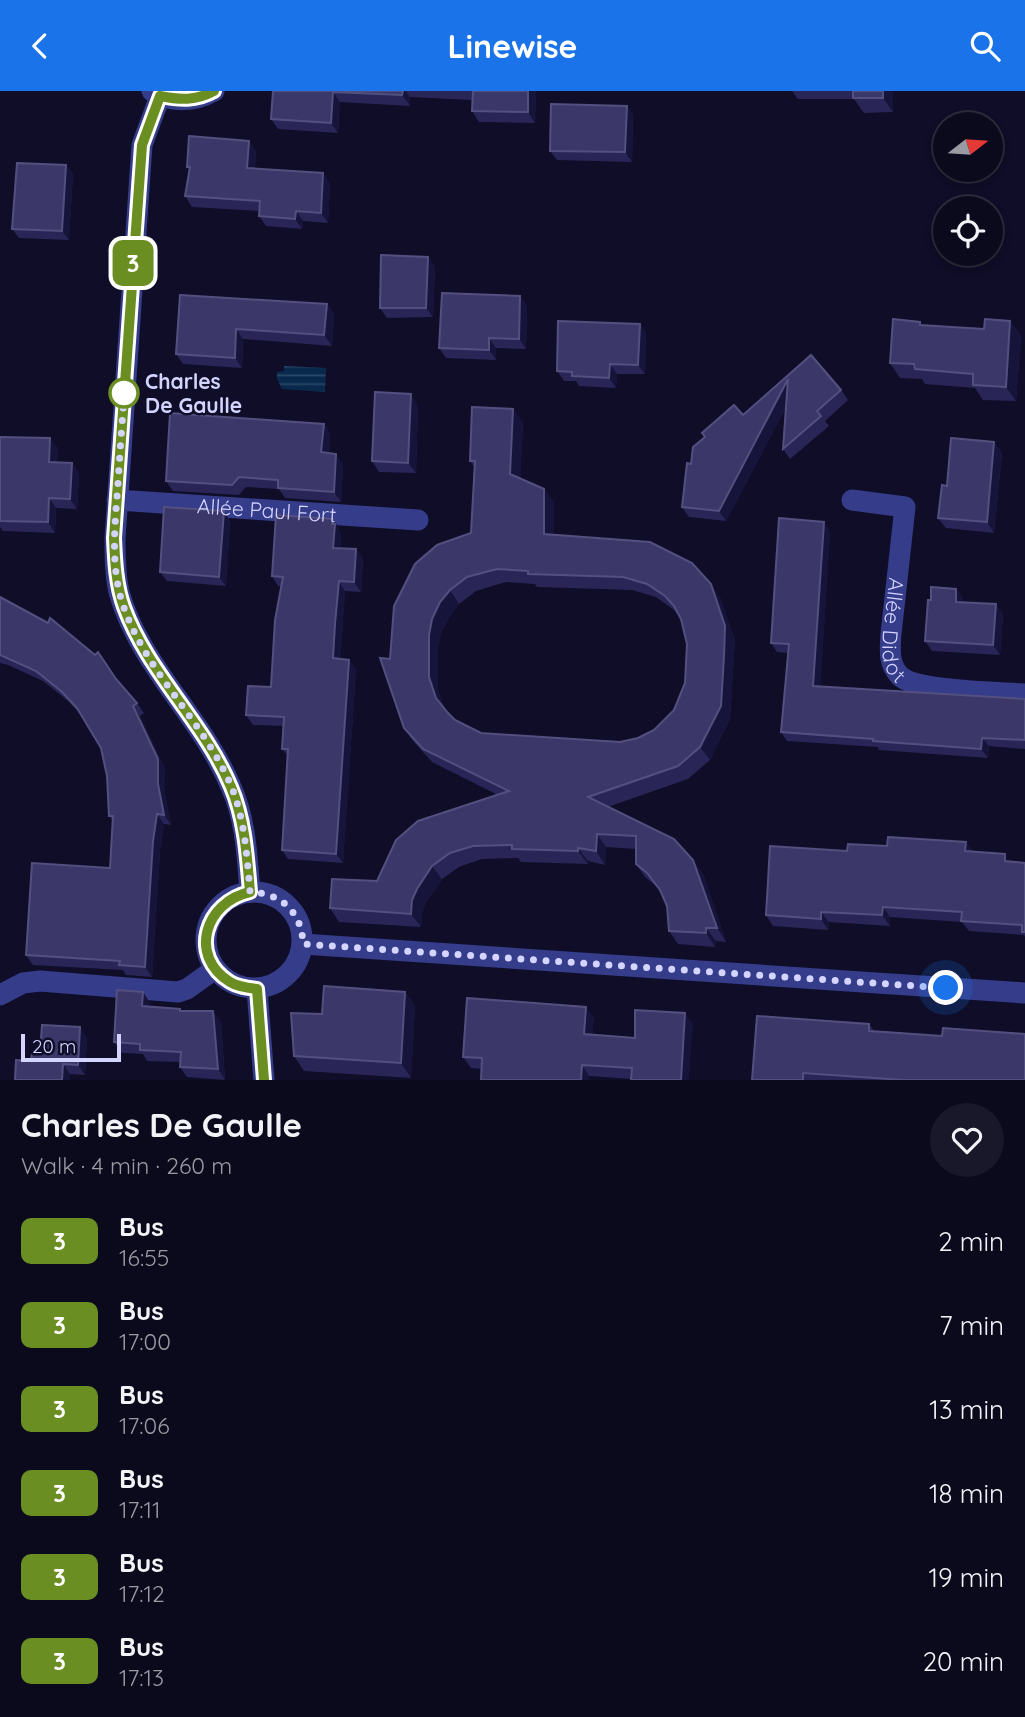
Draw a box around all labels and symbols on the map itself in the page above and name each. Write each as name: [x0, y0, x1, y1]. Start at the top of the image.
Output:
north arrow: [933, 112, 1003, 182]
line badge: 3: [110, 240, 156, 286]
place label: Charles De Gaulle: [145, 368, 242, 418]
marker: Charles De Gaulle: [109, 378, 139, 408]
street label: Allée Paul Fort: [196, 492, 337, 528]
street label: Allée Didot: [877, 576, 912, 688]
your location: [928, 970, 963, 1005]
scale bar: [21, 1031, 121, 1063]

